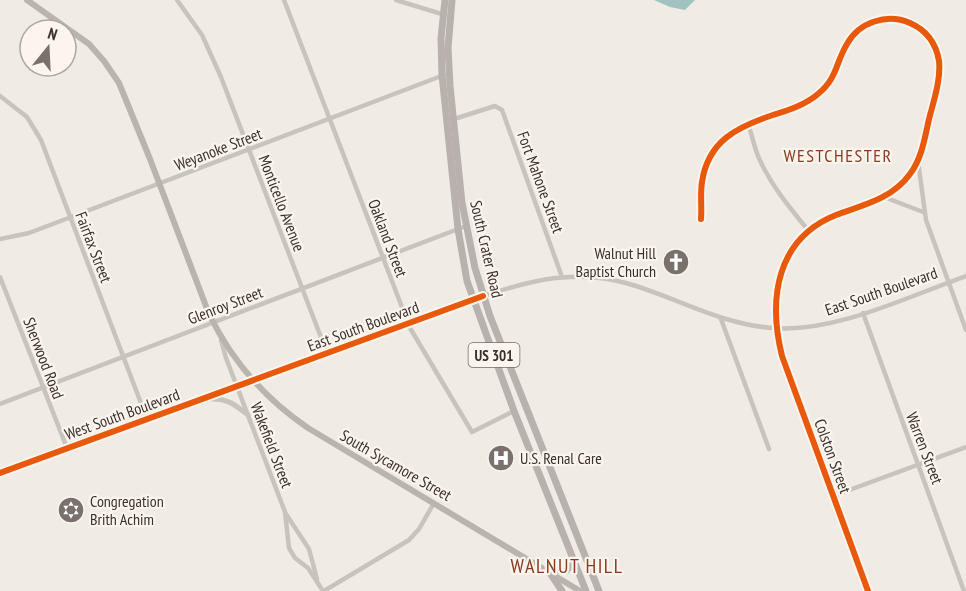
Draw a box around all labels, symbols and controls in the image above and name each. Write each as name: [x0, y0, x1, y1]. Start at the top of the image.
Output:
north arrow: [18, 18, 78, 78]
text: N: [45, 23, 60, 45]
street label: Weyanoke Street: [171, 123, 265, 175]
street label: Fort Mahone Street: [513, 128, 569, 236]
district label: WESTCHESTER: [783, 144, 893, 167]
street label: Monticello Avenue: [254, 152, 310, 254]
street label: Oakland Street: [364, 196, 412, 280]
street label: South Crater Road: [466, 198, 508, 300]
street label: Fairfax Street: [71, 209, 117, 286]
place label: Walnut Hill Baptist Church: [576, 243, 656, 281]
church icon: Walnut Hill Baptist Church: [661, 247, 691, 277]
street label: East South Boulevard: [822, 262, 940, 320]
street label: Glenroy Street: [185, 281, 266, 328]
street label: East South Boulevard: [304, 297, 422, 355]
street label: Sherwood Road: [19, 314, 69, 402]
road number: US 301: [468, 343, 520, 367]
street label: West South Boulevard: [62, 384, 182, 444]
street label: Wakefield Street: [247, 399, 298, 491]
street label: Warren Street: [902, 409, 948, 487]
street label: Colston Street: [810, 416, 856, 496]
street label: South Sycamore Street: [337, 425, 456, 505]
hospital icon: U.S. Renal Care: [486, 443, 516, 473]
place label: U.S. Renal Care: [520, 448, 602, 468]
place label: Congregation Brith Achim: [90, 491, 164, 529]
synagogue icon: Congregation Brith Achim: [56, 495, 86, 525]
district label: WALNUT HILL: [511, 553, 623, 579]

